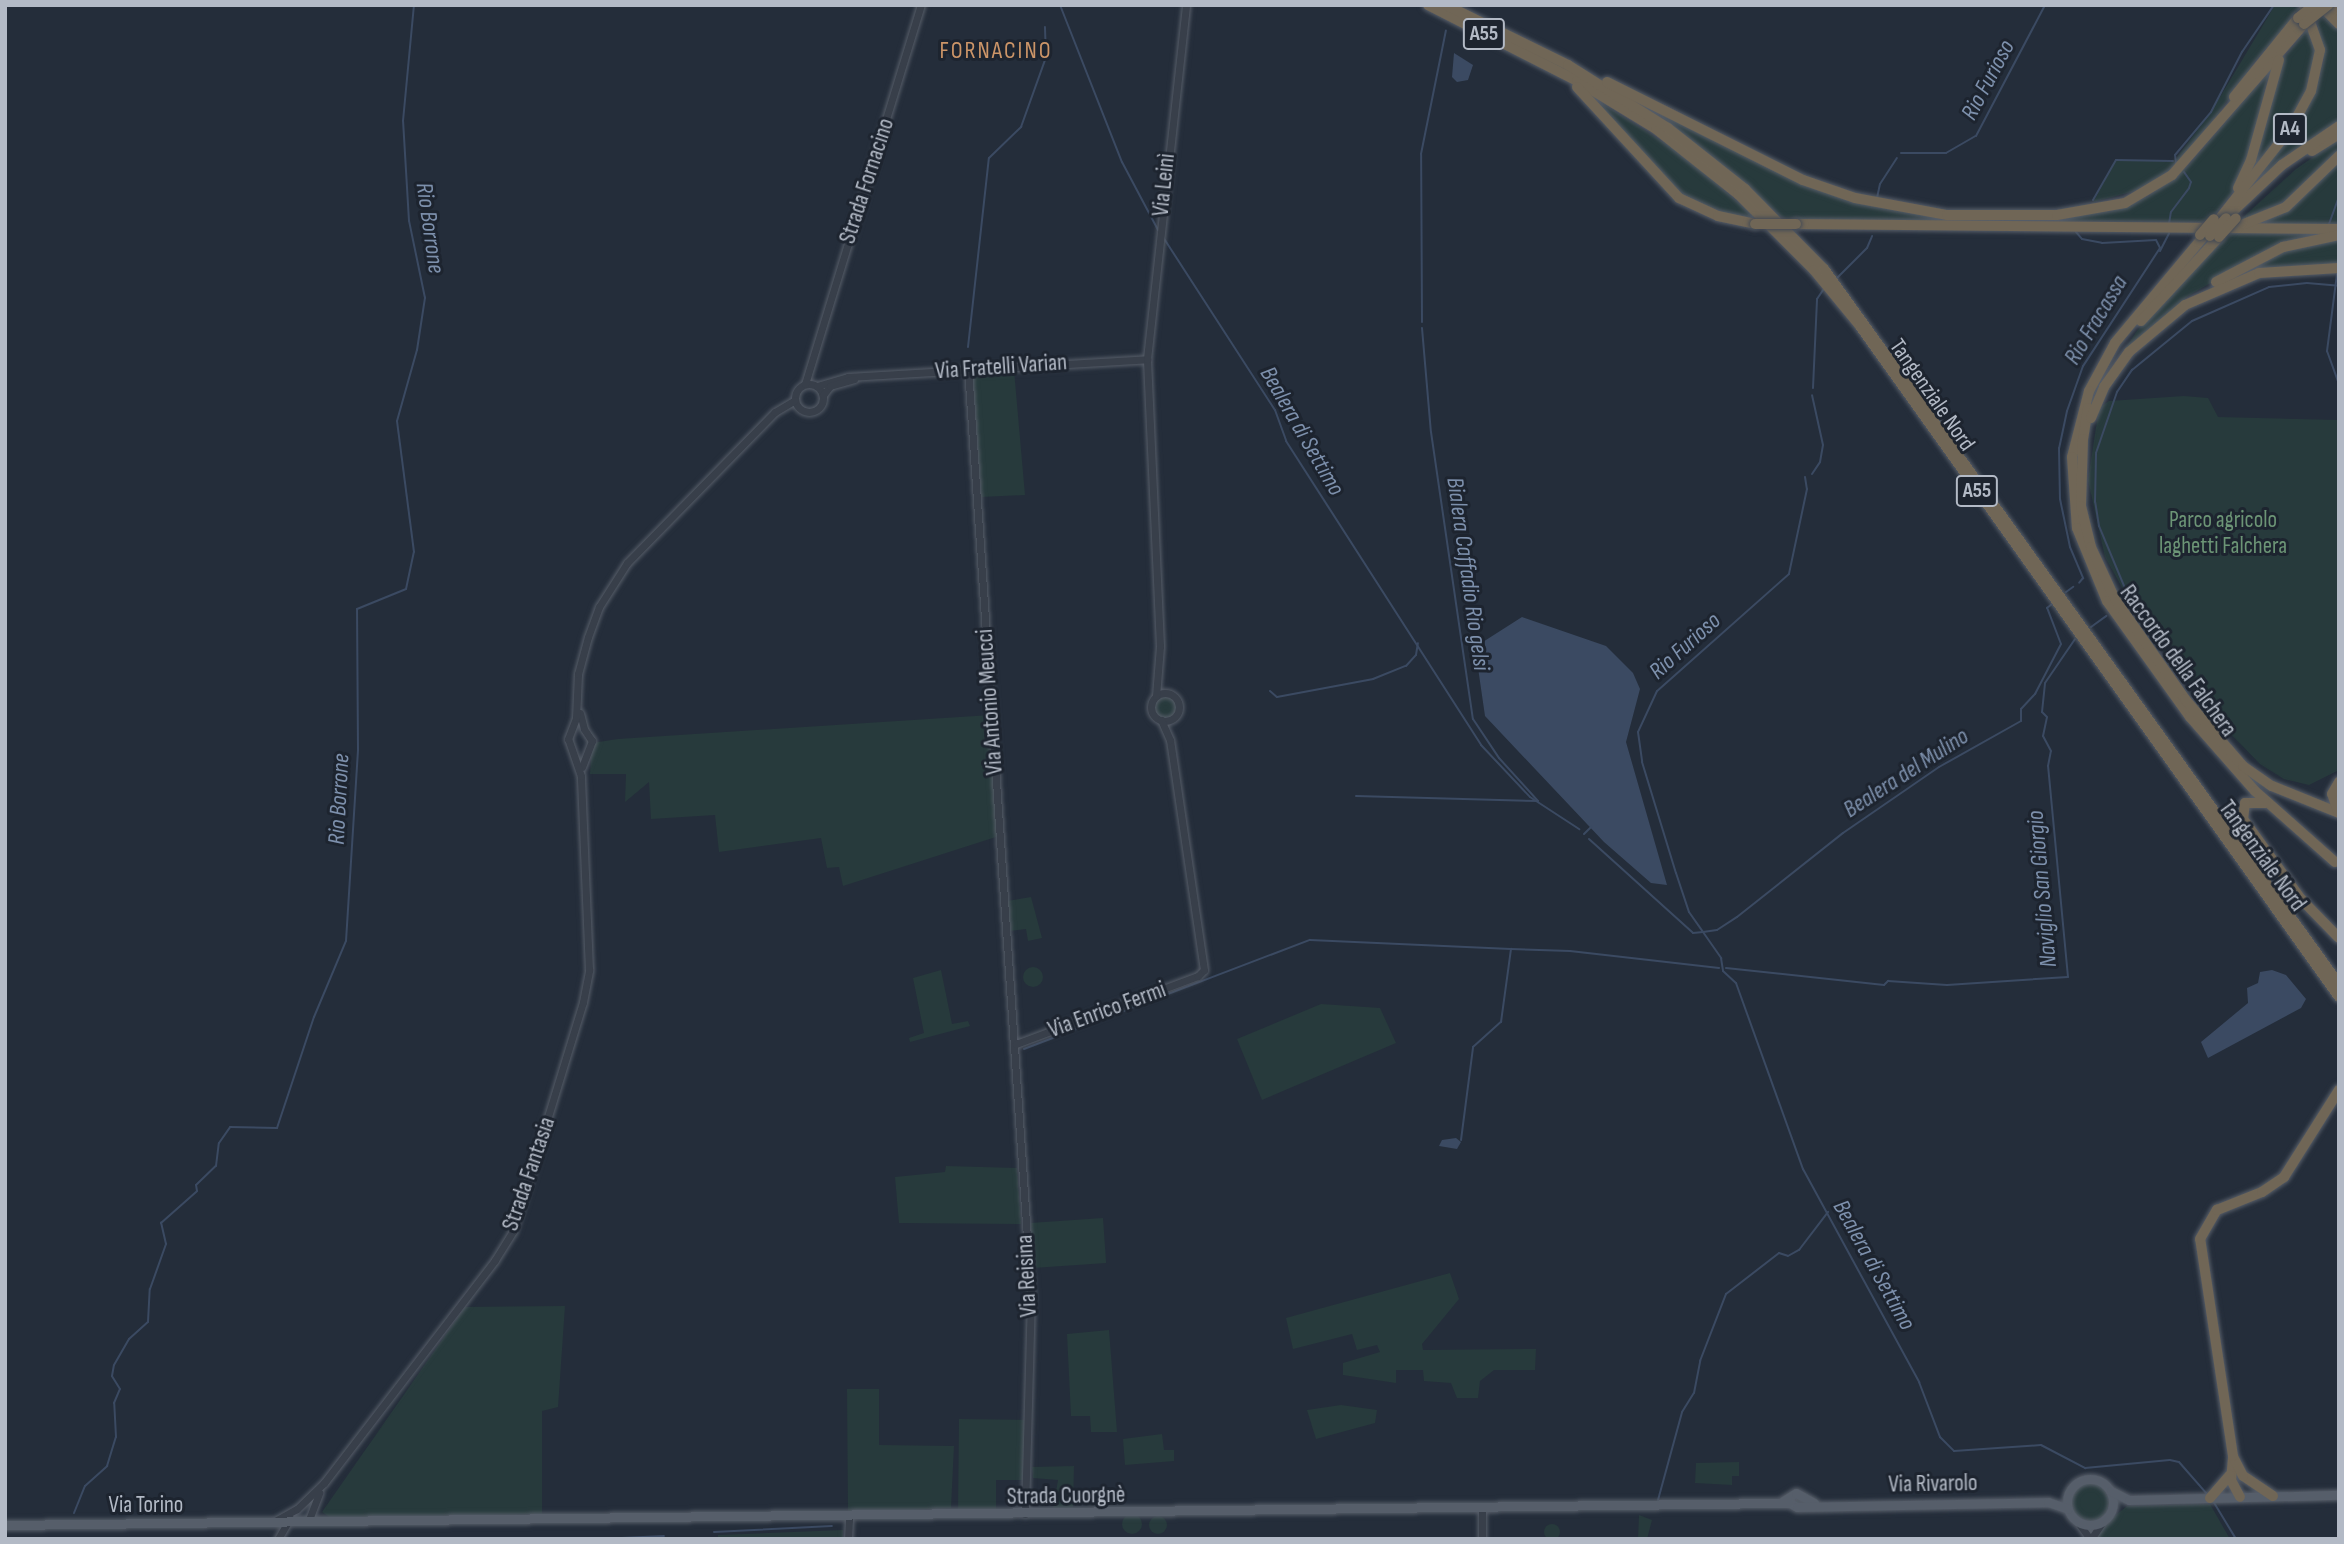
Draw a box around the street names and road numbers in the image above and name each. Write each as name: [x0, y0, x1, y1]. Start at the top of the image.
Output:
road number: A55: [1461, 16, 1507, 52]
road number: A4: [2272, 111, 2308, 146]
street label: Strada Fornacino: [834, 115, 900, 247]
street label: Via Leinì: [1147, 152, 1181, 218]
street label: Tangenziale Nord: [1883, 334, 1981, 456]
street label: Via Fratelli Varian: [934, 349, 1068, 385]
road number: A55: [1954, 474, 2000, 508]
street label: Raccordo della Falchera: [2114, 580, 2242, 742]
street label: Via Antonio Meucci: [971, 628, 1009, 776]
street label: Tangenziale Nord: [2213, 795, 2311, 917]
street label: Via Enrico Fermi: [1045, 976, 1169, 1044]
street label: Strada Fantasia: [497, 1114, 561, 1234]
street label: Via Reisina: [1011, 1234, 1043, 1318]
street label: Via Rivarolo: [1888, 1469, 1978, 1499]
street label: Strada Cuorgnè: [1007, 1481, 1125, 1511]
street label: Via Torino: [109, 1491, 183, 1519]

